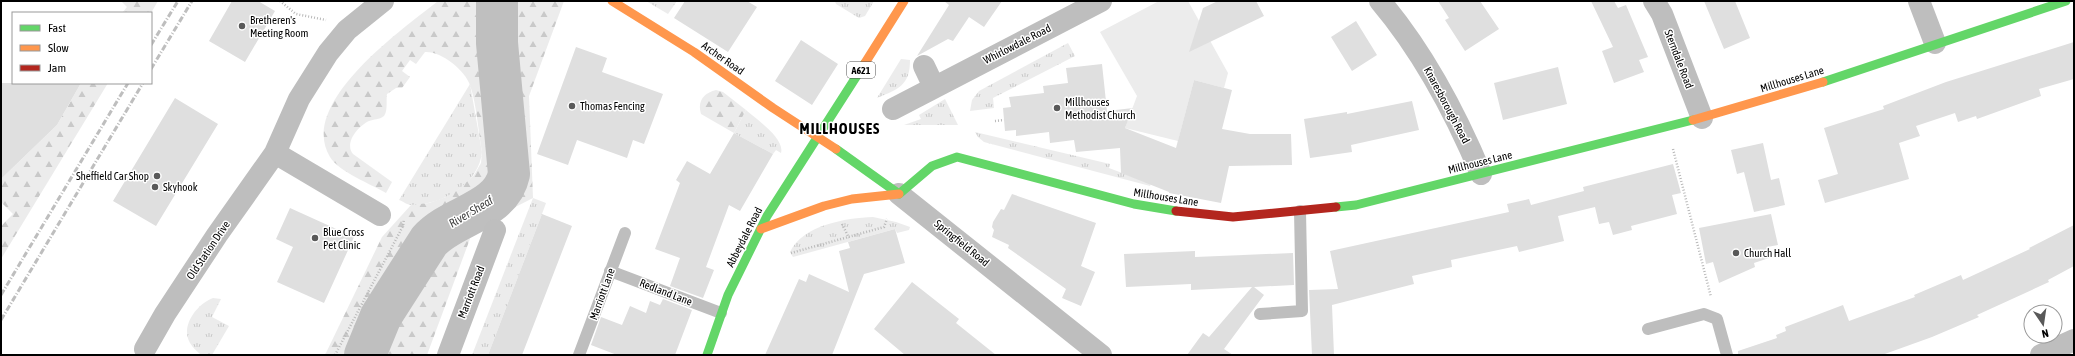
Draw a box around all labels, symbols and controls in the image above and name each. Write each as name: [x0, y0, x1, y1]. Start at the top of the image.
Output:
legend: [12, 12, 152, 84]
place label: Bretheren's Meeting Room: [250, 14, 308, 39]
text: Fast: [48, 21, 66, 35]
marker: Bretheren's Meeting Room: [237, 21, 247, 31]
street label: Whirlowdale Road: [981, 22, 1053, 66]
street label: Sterndale Road: [1662, 28, 1696, 90]
street label: Archer Road: [700, 39, 746, 77]
text: Slow: [48, 41, 69, 55]
text: Jam: [48, 61, 66, 75]
road number: A621: [847, 62, 875, 78]
street label: Millhouses Lane: [1759, 64, 1825, 94]
street label: Knaresborough Road: [1422, 65, 1472, 145]
place label: Millhouses Methodist Church: [1065, 96, 1136, 121]
place label: Thomas Fencing: [580, 100, 645, 112]
marker: Thomas Fencing: [567, 101, 577, 111]
marker: Millhouses Methodist Church: [1052, 103, 1062, 113]
district label: MILLHOUSES: [800, 120, 880, 137]
street label: Millhouses Lane: [1447, 148, 1513, 176]
place label: Sheffield Car Shop: [76, 170, 149, 182]
marker: Sheffield Car Shop: [152, 171, 162, 181]
place label: Skyhook: [163, 181, 198, 193]
marker: Skyhook: [150, 182, 160, 192]
street label: Millhouses Lane: [1133, 186, 1199, 208]
water label: River Sheaf: [446, 193, 496, 231]
street label: Abbeydale Road: [724, 205, 764, 269]
street label: Springfield Road: [932, 217, 992, 269]
street label: Old Station Drive: [184, 218, 232, 282]
place label: Blue Cross Pet Clinic: [323, 226, 364, 251]
marker: Blue Cross Pet Clinic: [310, 233, 320, 243]
place label: Church Hall: [1744, 247, 1791, 259]
marker: Church Hall: [1731, 248, 1741, 258]
street label: Marriott Road: [455, 264, 487, 320]
street label: Marriott Lane: [587, 266, 617, 322]
street label: Redland Lane: [638, 276, 694, 308]
north arrow: [2023, 304, 2063, 344]
text: N: [2041, 327, 2050, 340]

